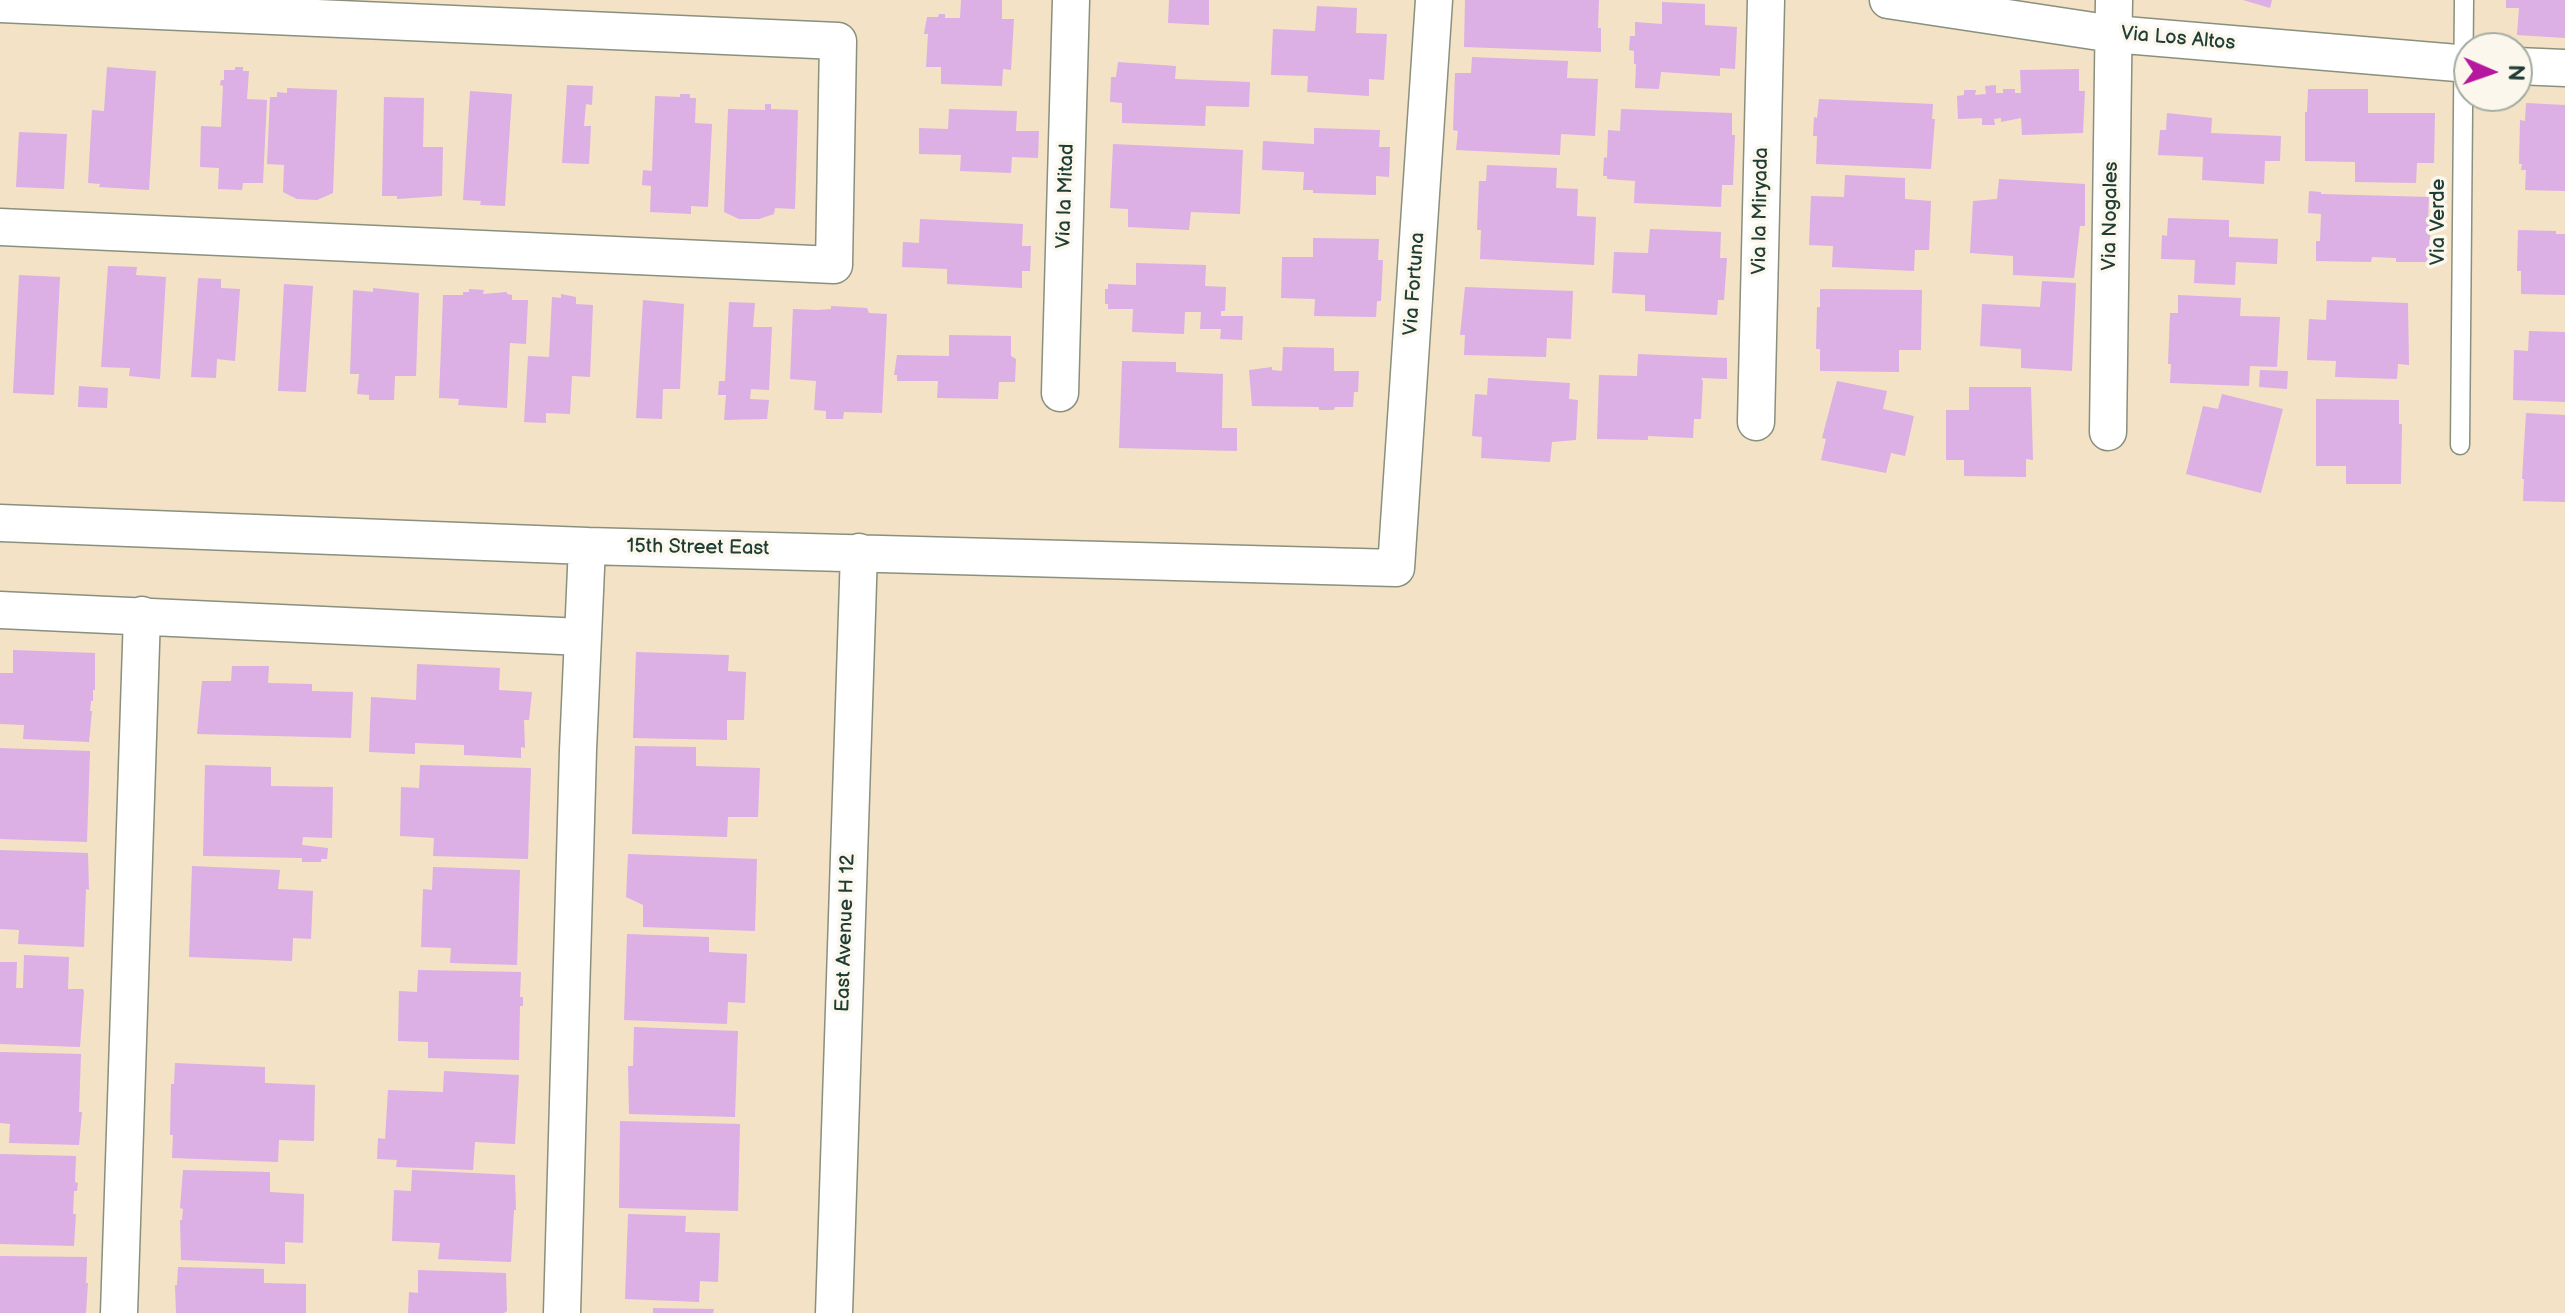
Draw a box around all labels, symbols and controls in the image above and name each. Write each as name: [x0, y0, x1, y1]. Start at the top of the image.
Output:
street label: Via Los Altos: [2120, 22, 2236, 56]
north arrow: [2453, 32, 2533, 112]
text: N: [2502, 64, 2529, 82]
street label: Via la Mitad: [1052, 143, 1080, 249]
street label: Via la Miryada: [1748, 147, 1774, 275]
street label: Via Nogales: [2098, 161, 2124, 271]
street label: Via Verde: [2427, 179, 2451, 265]
street label: Via Fortuna: [1399, 231, 1431, 337]
street label: 15th Street East: [626, 535, 770, 561]
street label: East Avenue H 12: [831, 854, 861, 1012]

